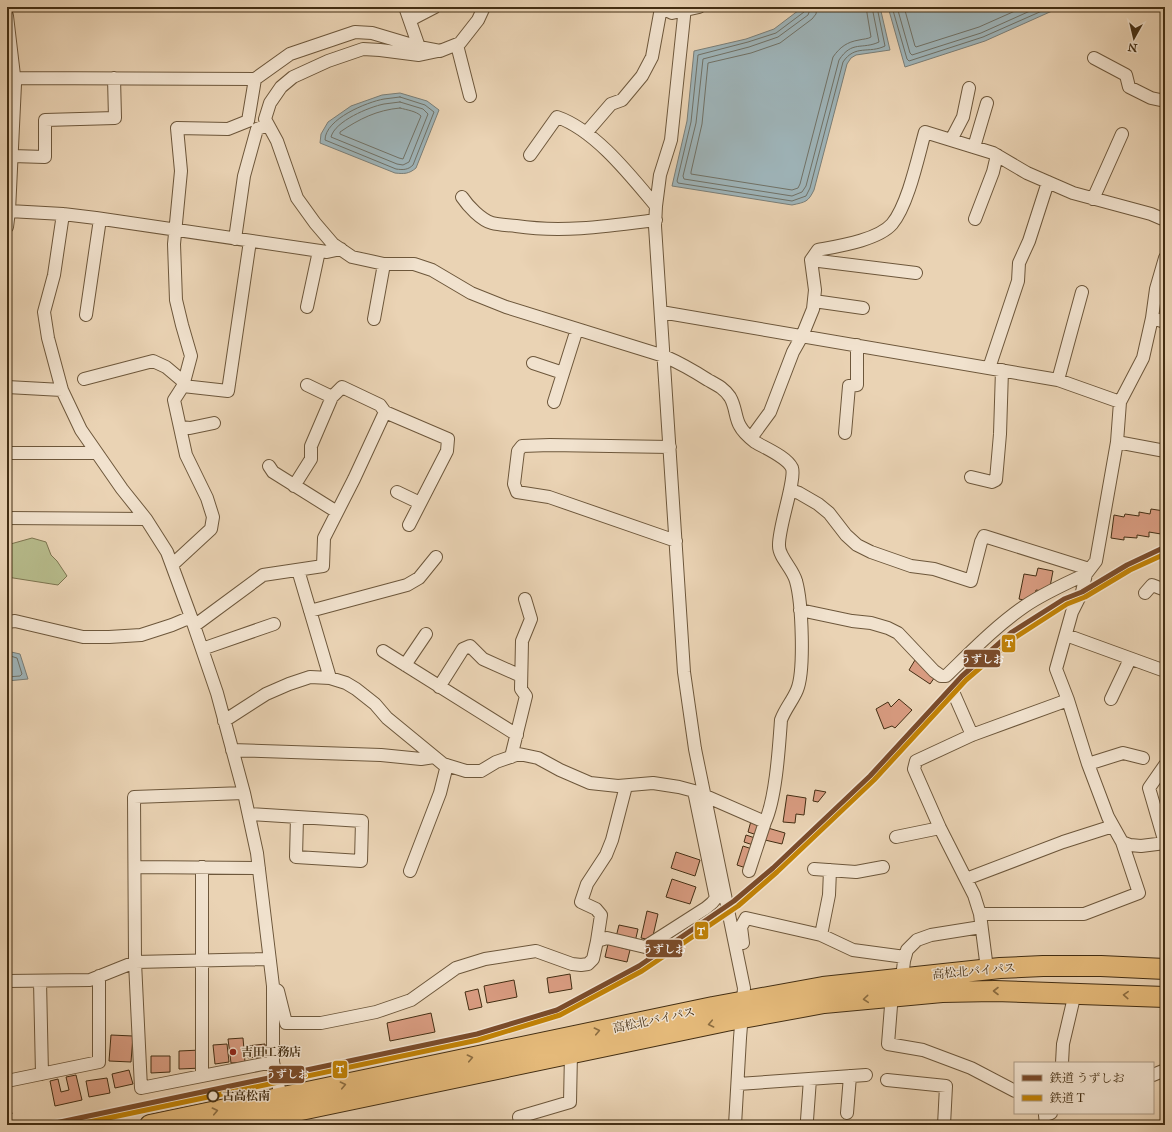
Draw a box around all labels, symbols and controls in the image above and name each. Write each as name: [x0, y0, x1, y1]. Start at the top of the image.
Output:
north arrow: [1114, 18, 1154, 58]
text: N: [1126, 40, 1138, 54]
line badge: T: [1001, 634, 1016, 653]
text: T: [1004, 637, 1013, 650]
line badge: うずしお: [963, 649, 1001, 668]
text: うずしお: [960, 653, 1004, 666]
line badge: T: [694, 921, 709, 940]
text: T: [696, 925, 705, 938]
line badge: うずしお: [645, 939, 683, 958]
text: うずしお: [642, 943, 686, 956]
street label: 高松北バイパス: [932, 960, 1016, 982]
one-way arrow: [993, 987, 999, 995]
one-way arrow: [1123, 991, 1129, 999]
one-way arrow: [863, 994, 869, 1003]
street label: 高松北バイパス: [612, 1004, 696, 1036]
one-way arrow: [707, 1019, 714, 1027]
one-way arrow: [594, 1028, 600, 1036]
place label: 吉田工務店: [241, 1045, 301, 1059]
marker: 吉田工務店: [228, 1047, 238, 1057]
one-way arrow: [467, 1054, 473, 1063]
line badge: T: [332, 1060, 348, 1079]
legend: [1014, 1062, 1154, 1114]
text: T: [335, 1063, 344, 1076]
line badge: うずしお: [268, 1065, 305, 1084]
text: うずしお: [265, 1068, 309, 1081]
text: 鉄道 うずしお: [1049, 1071, 1125, 1085]
one-way arrow: [339, 1081, 346, 1089]
marker: 古高松南: [206, 1089, 220, 1103]
place label: 古高松南: [222, 1089, 270, 1103]
text: 鉄道 T: [1049, 1091, 1085, 1105]
one-way arrow: [212, 1107, 218, 1115]

